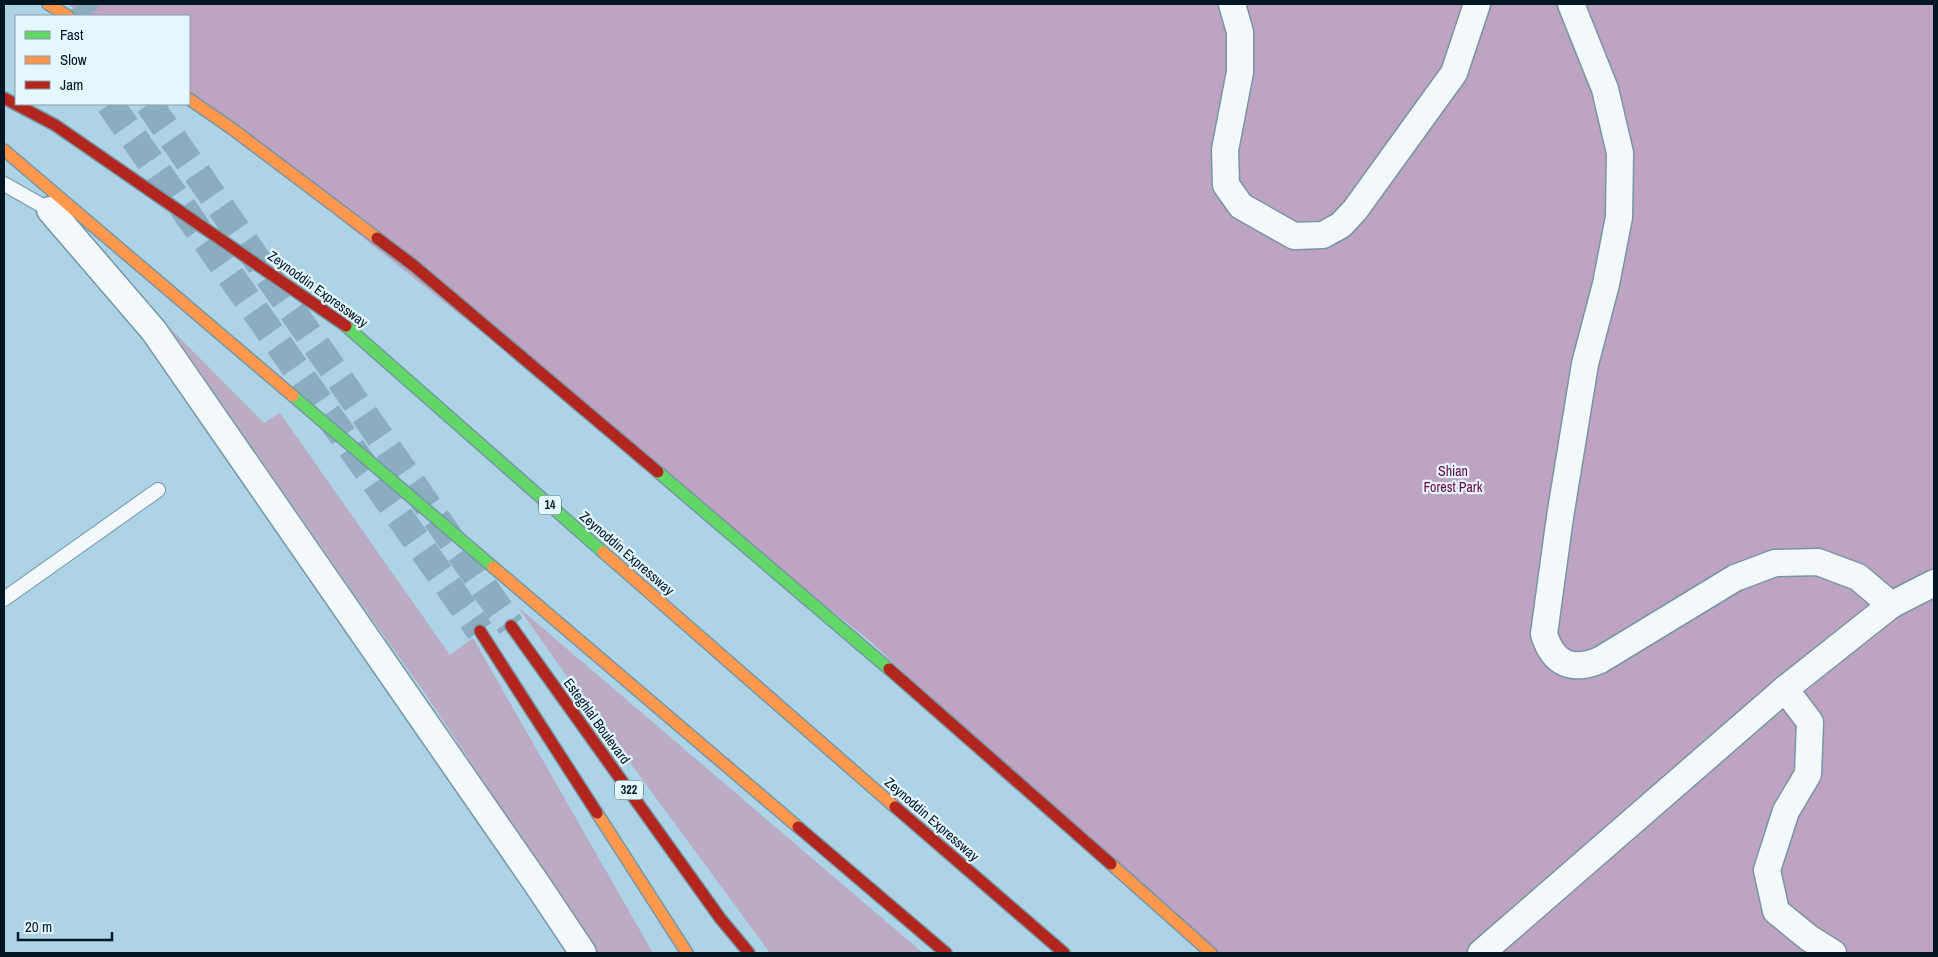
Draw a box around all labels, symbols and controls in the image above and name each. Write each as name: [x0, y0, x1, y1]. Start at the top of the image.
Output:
legend: [15, 15, 190, 105]
text: Fast: [60, 24, 84, 45]
text: Slow: [60, 49, 87, 70]
text: Jam: [60, 74, 83, 95]
street label: Zeynoddin Expressway: [264, 247, 372, 331]
park label: Shian Forest Park: [1424, 462, 1483, 496]
road number: 14: [539, 496, 561, 514]
street label: Zeynoddin Expressway: [576, 507, 678, 599]
street label: Esteghlal Boulevard: [560, 674, 634, 768]
street label: Zeynoddin Expressway: [881, 773, 983, 865]
road number: 322: [615, 780, 643, 800]
scale bar: [18, 910, 111, 942]
text: 20 m: [25, 916, 52, 937]

